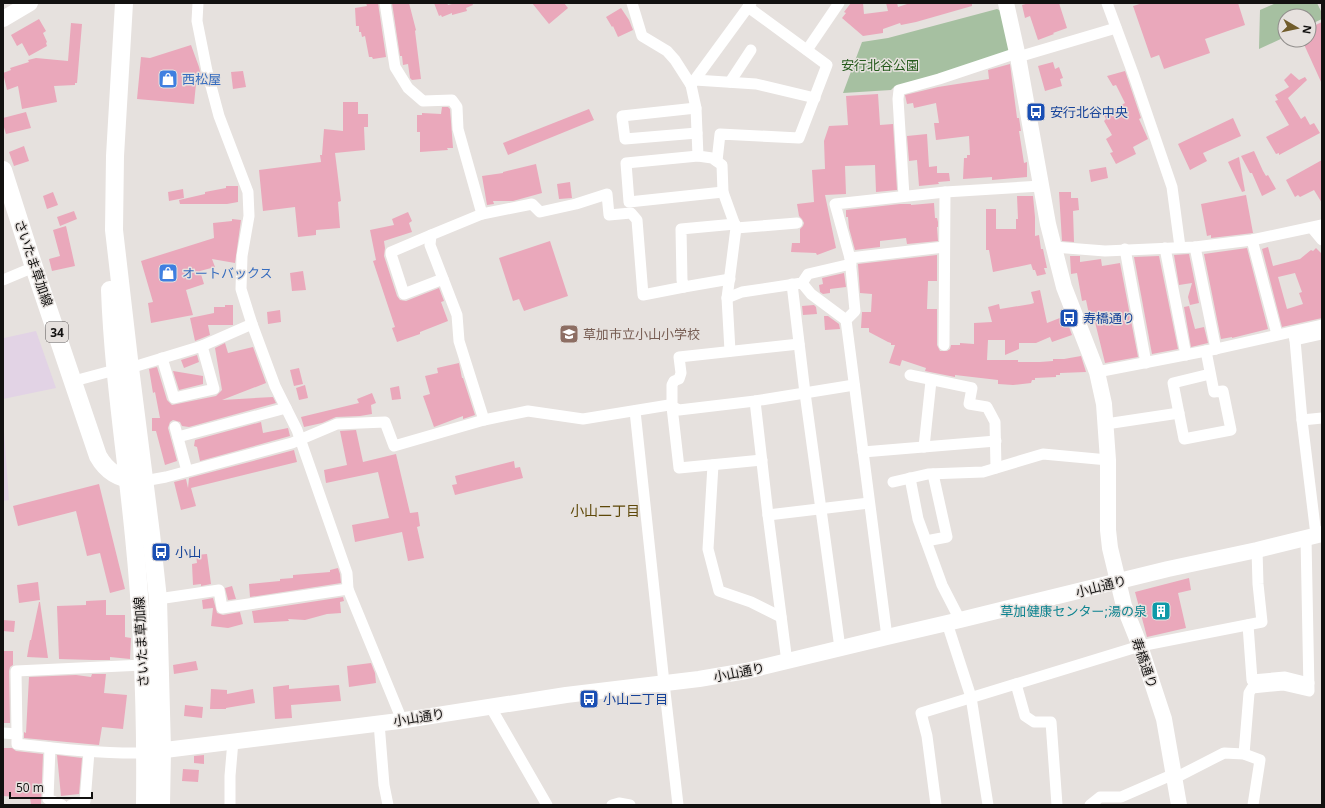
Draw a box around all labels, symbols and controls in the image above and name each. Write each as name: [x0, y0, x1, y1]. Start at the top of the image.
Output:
north arrow: [1277, 8, 1317, 48]
text: N: [1299, 24, 1315, 35]
park label: 安行北谷公園: [841, 56, 919, 74]
shop icon: 西松屋: [157, 68, 179, 90]
place label: 西松屋: [182, 70, 221, 88]
bus stop icon: 安行北谷中央: [1025, 101, 1047, 123]
place label: 安行北谷中央: [1050, 103, 1128, 121]
street label: さいたま草加線: [11, 217, 57, 309]
shop icon: オートバックス: [157, 262, 179, 284]
place label: オートバックス: [182, 264, 273, 282]
bus stop icon: 寿橋通り: [1058, 307, 1080, 329]
place label: 寿橋通り: [1083, 309, 1135, 327]
road number: 34: [46, 322, 68, 342]
school or university icon: 草加市立小山小学校: [558, 323, 580, 345]
place label: 草加市立小山小学校: [583, 325, 700, 343]
district label: 小山二丁目: [570, 501, 640, 520]
bus stop icon: 小山: [150, 541, 172, 563]
place label: 小山: [175, 543, 201, 561]
street label: 小山通り: [1074, 571, 1128, 601]
street label: さいたま草加線: [130, 596, 152, 688]
building icon: 草加健康センター;湯の泉: [1150, 600, 1172, 622]
place label: 草加健康センター;湯の泉: [1001, 602, 1147, 620]
street label: 寿橋通り: [1128, 635, 1162, 691]
street label: 小山通り: [712, 658, 766, 686]
bus stop icon: 小山二丁目: [578, 688, 600, 710]
place label: 小山二丁目: [603, 690, 668, 708]
street label: 小山通り: [392, 704, 446, 730]
scale bar: [10, 774, 92, 800]
text: 50 m: [16, 779, 44, 796]

